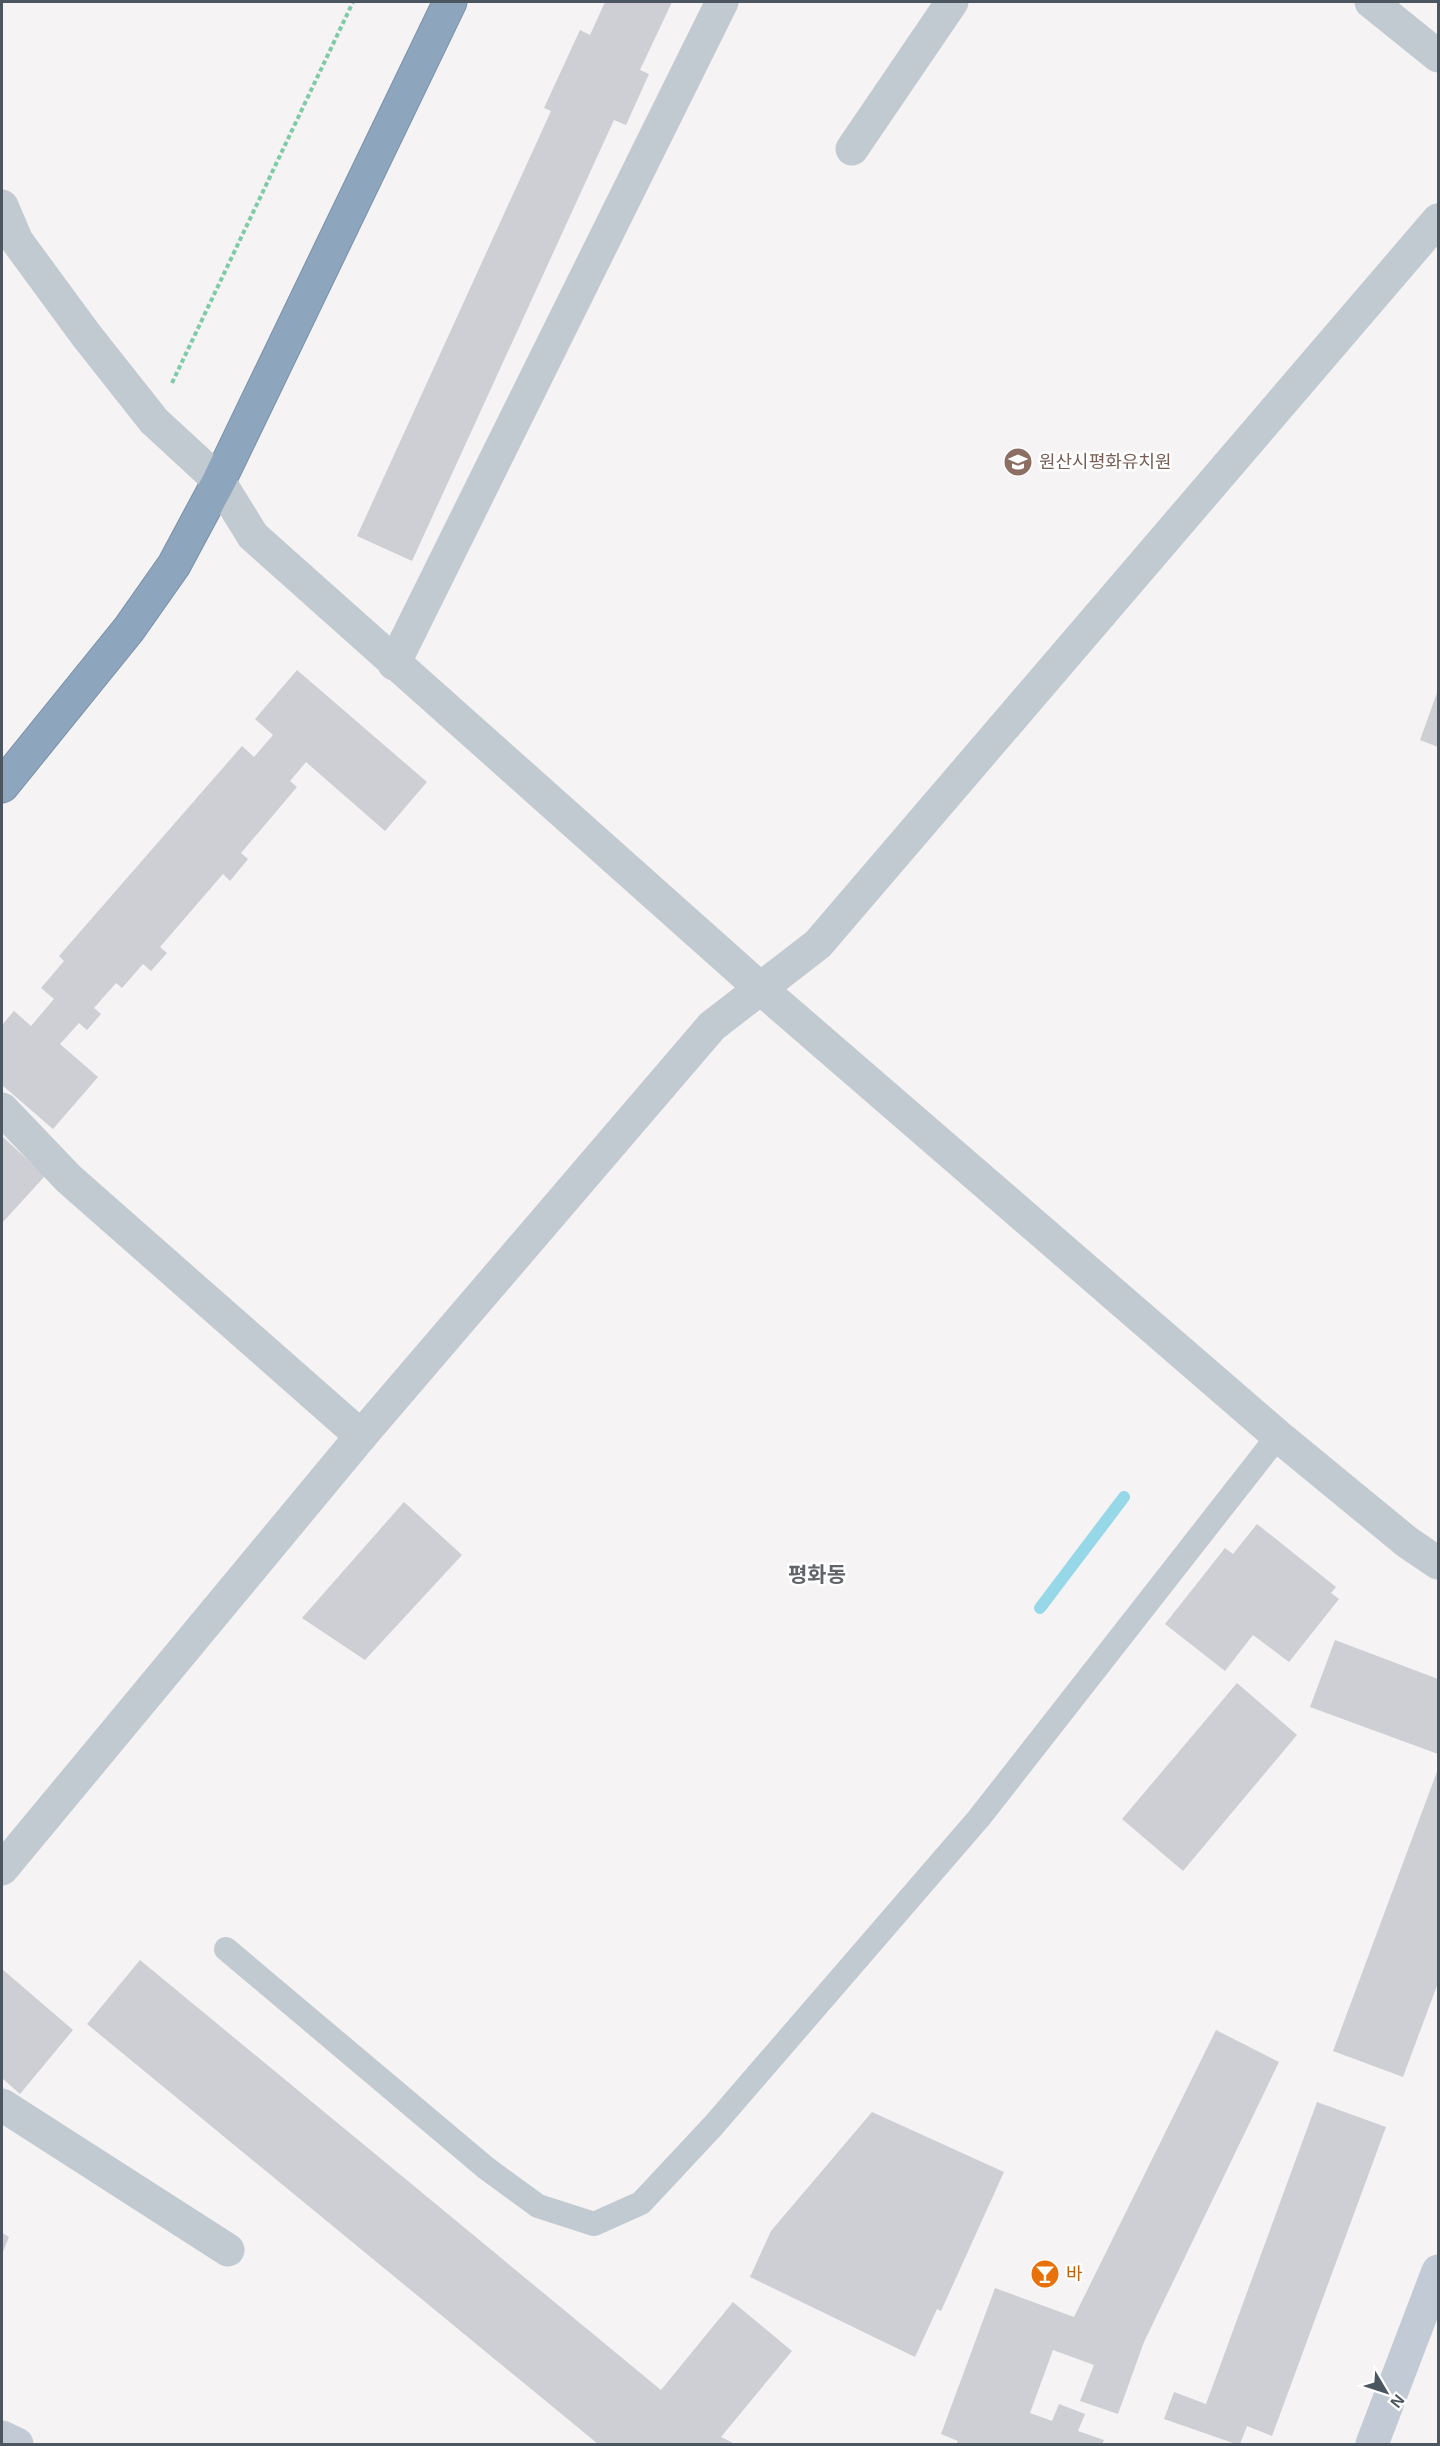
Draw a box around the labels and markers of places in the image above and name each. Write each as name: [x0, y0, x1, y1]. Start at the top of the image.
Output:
school or university icon: 원산시평화유치원: [1002, 446, 1034, 478]
place label: 원산시평화유치원: [1039, 452, 1171, 472]
bar icon: 바: [1029, 2258, 1061, 2290]
place label: 바: [1066, 2264, 1083, 2284]

